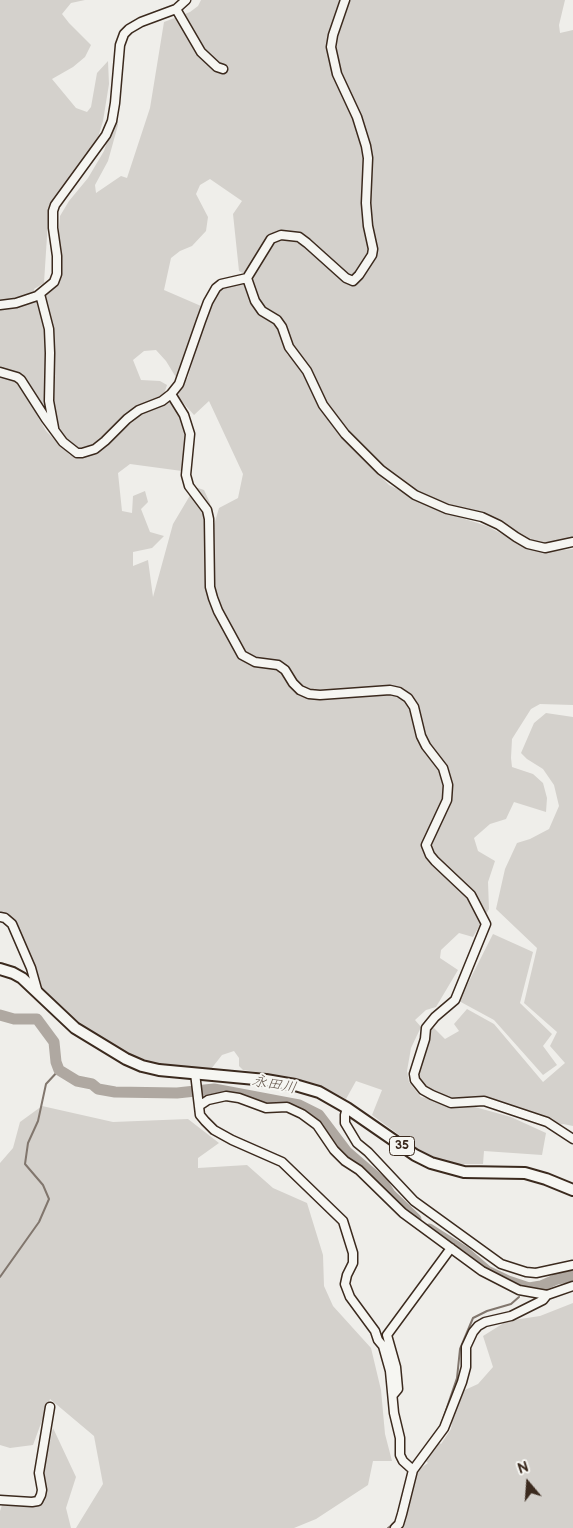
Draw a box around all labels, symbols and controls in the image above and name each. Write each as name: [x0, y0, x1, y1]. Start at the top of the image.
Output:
water label: 永田川: [250, 1072, 298, 1098]
road number: 35: [390, 1136, 414, 1156]
north arrow: [503, 1458, 553, 1508]
text: N: [516, 1459, 531, 1478]

